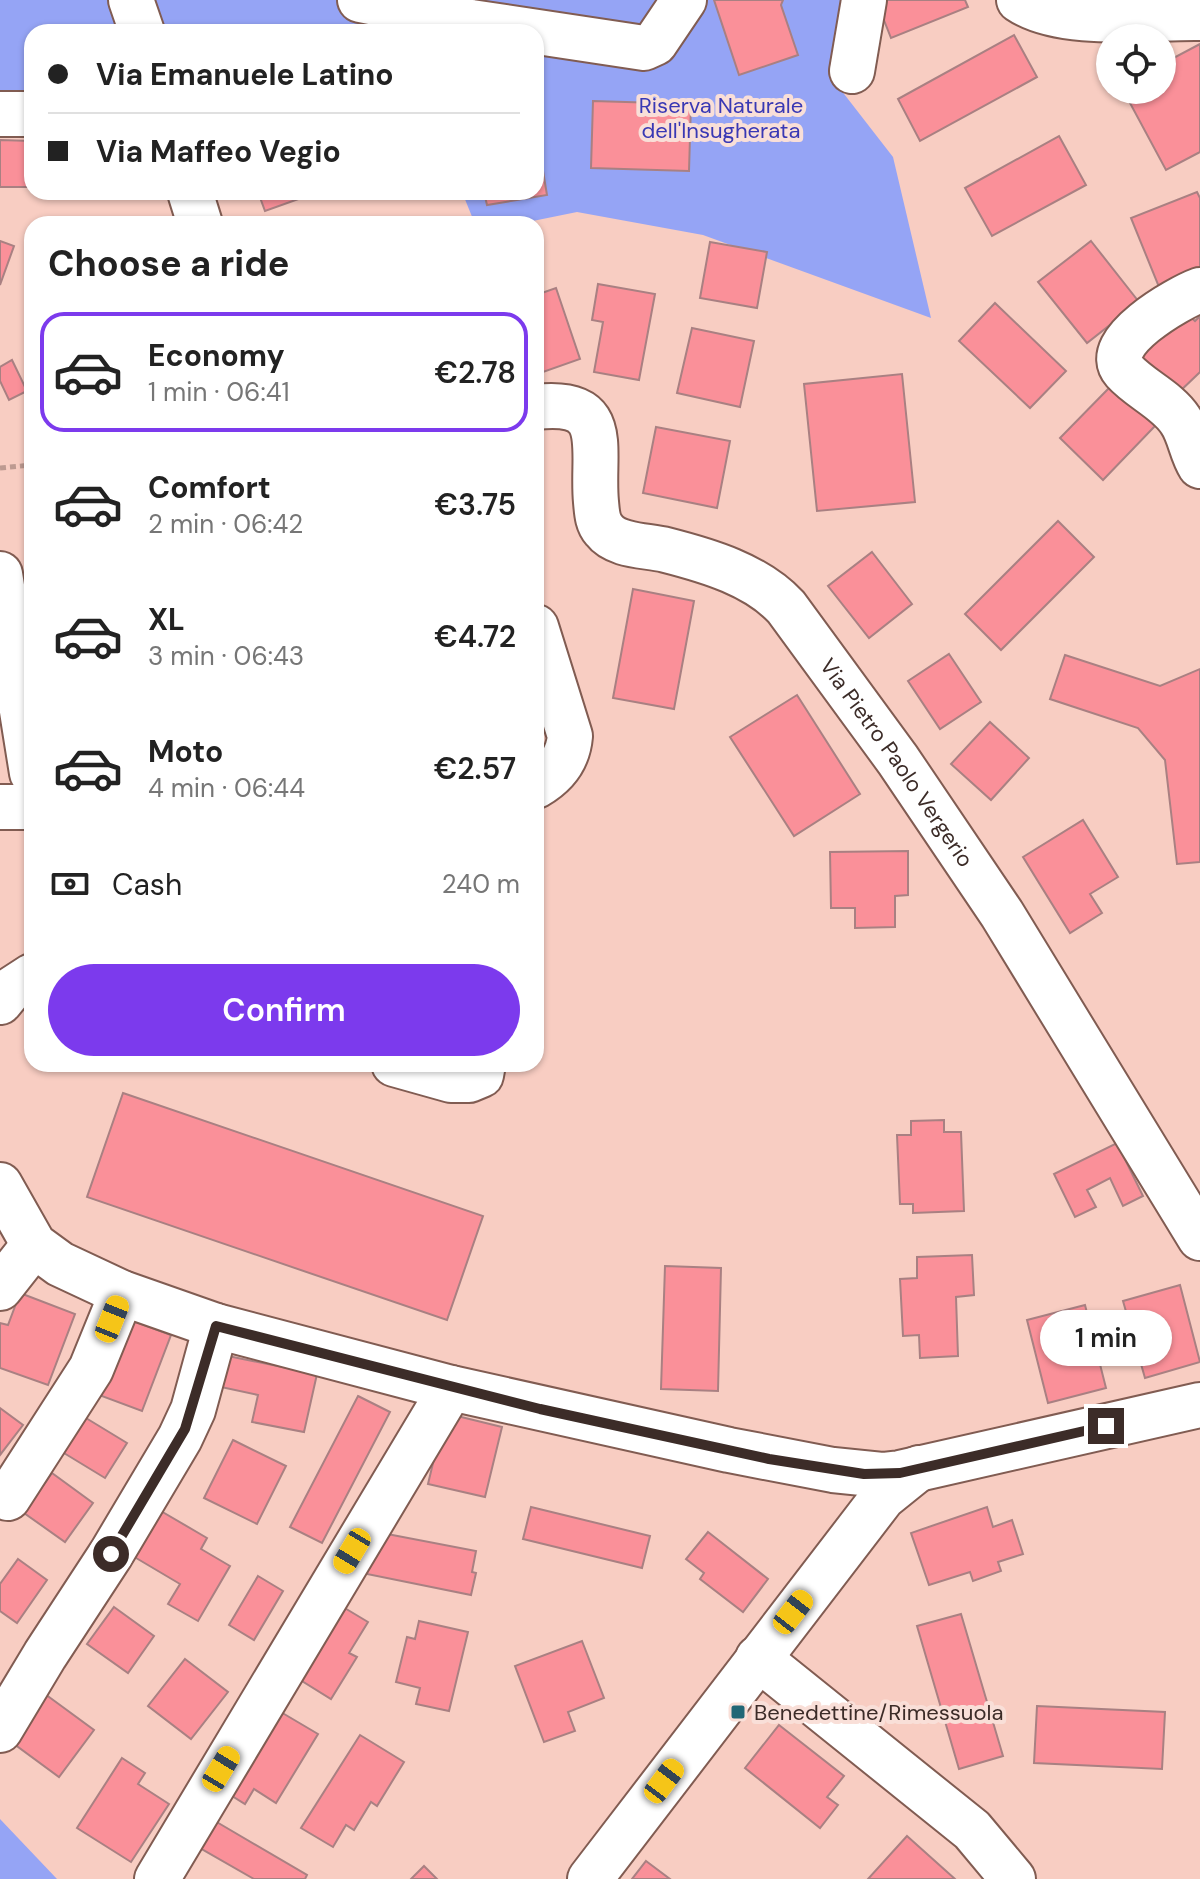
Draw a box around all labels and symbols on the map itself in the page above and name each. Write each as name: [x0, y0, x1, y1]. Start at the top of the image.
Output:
park label: Riserva Naturale dell'Insugherata: [639, 91, 803, 145]
street label: Via Pietro Paolo Vergerio: [813, 653, 980, 873]
car: [92, 1292, 132, 1346]
callout: 1 min: [1040, 1310, 1172, 1366]
route end: [1088, 1408, 1124, 1444]
car: [329, 1524, 375, 1578]
route start: [93, 1536, 129, 1572]
car: [769, 1586, 817, 1638]
place label: Benedettine/Rimessuola: [754, 1698, 1003, 1727]
marker: Benedettine/Rimessuola: [729, 1703, 747, 1721]
car: [198, 1742, 244, 1796]
car: [640, 1755, 688, 1807]

